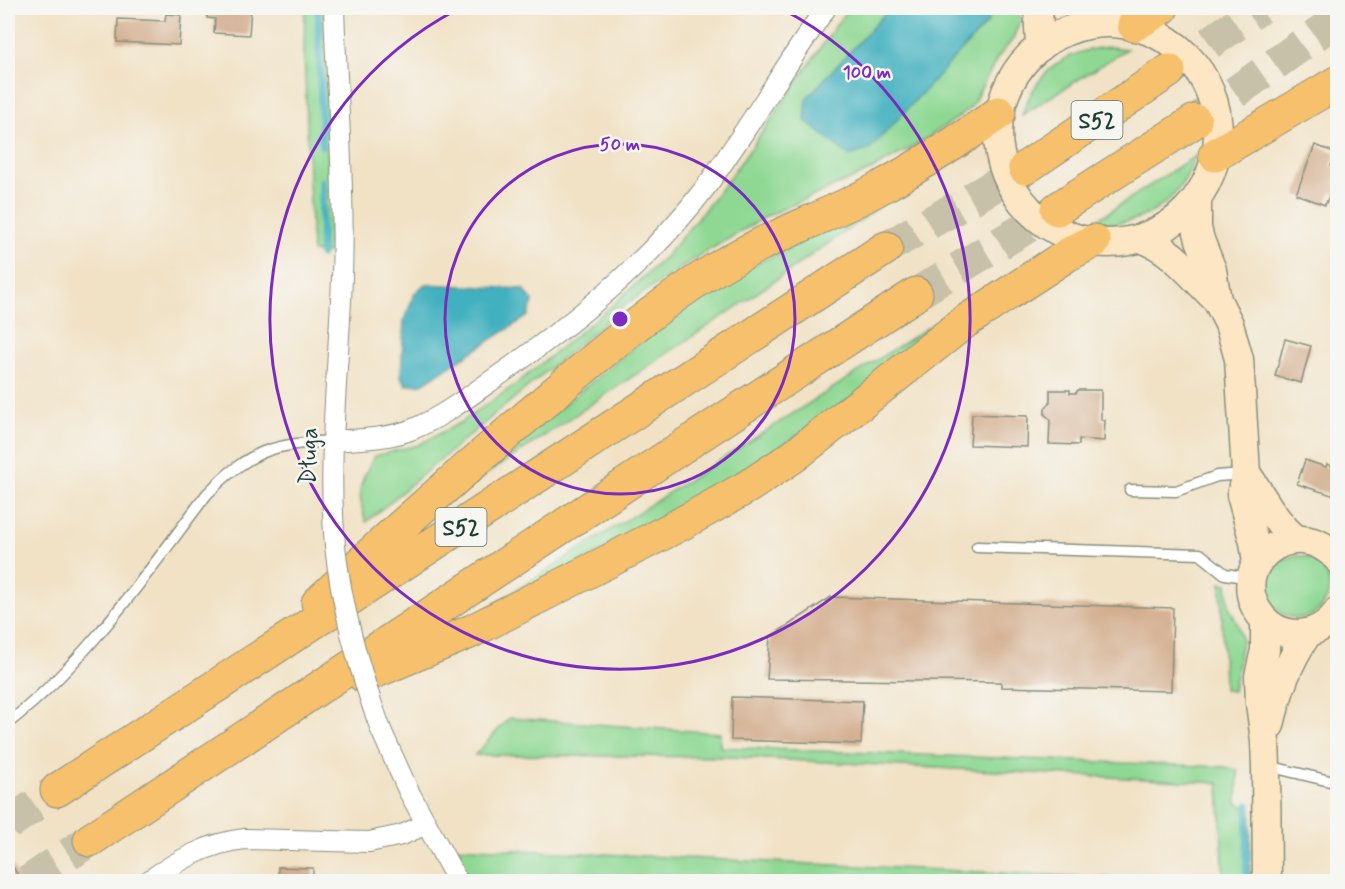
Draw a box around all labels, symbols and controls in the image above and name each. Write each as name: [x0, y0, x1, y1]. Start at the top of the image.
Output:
text: 100 m: [843, 61, 891, 85]
road number: S52: [1072, 101, 1122, 139]
text: 50 m: [600, 133, 640, 157]
centre of rings: [610, 309, 630, 329]
street label: Długa: [293, 427, 326, 485]
road number: S52: [436, 508, 486, 546]

